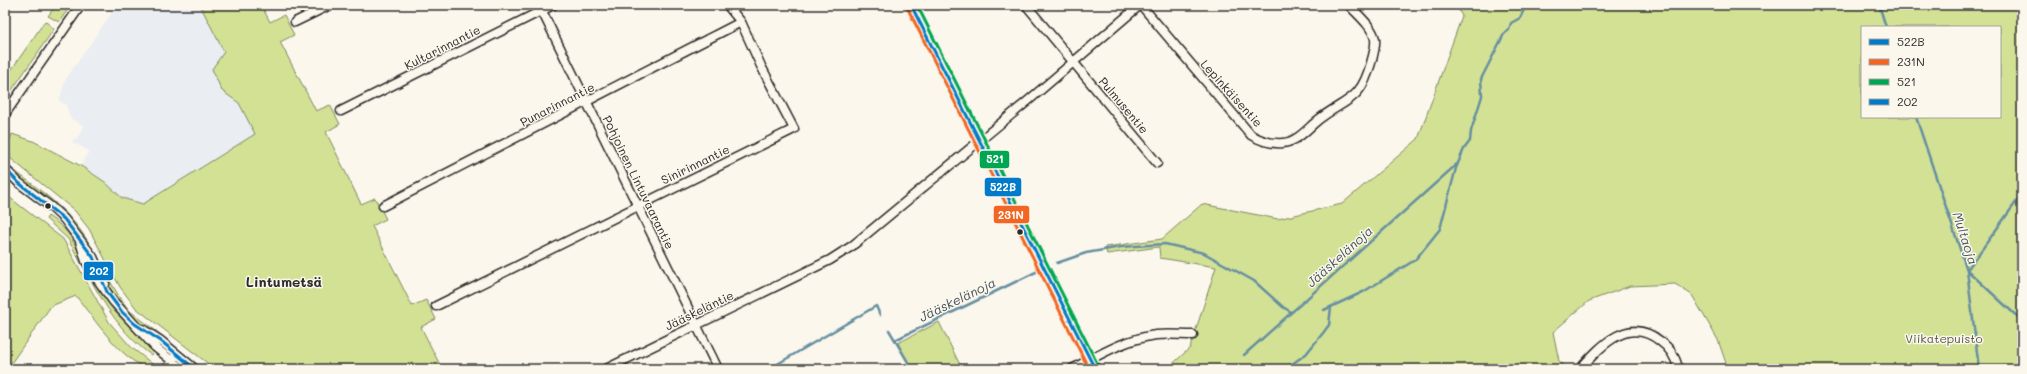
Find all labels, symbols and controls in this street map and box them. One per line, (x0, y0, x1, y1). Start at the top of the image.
street label: Kultarinnantie (401, 21, 483, 73)
legend (1861, 26, 2001, 118)
text: 522B (1897, 33, 1925, 49)
text: 231N (1897, 53, 1925, 69)
street label: Lepinkäisentie (1198, 56, 1266, 130)
street label: Pulmusentie (1096, 73, 1152, 137)
text: 521 (1897, 73, 1916, 89)
street label: Punarinnantie (517, 78, 597, 130)
text: 202 (1897, 93, 1918, 109)
street label: Pohjoinen Lintuvaarantie (600, 112, 678, 252)
street label: Sinirinnantie (658, 141, 732, 187)
line badge: 521 (979, 150, 1010, 169)
text: 521 (986, 151, 1004, 166)
line badge: 522B (984, 177, 1022, 197)
text: 522B (990, 179, 1016, 194)
unlabelled marker (43, 201, 53, 211)
line badge: 231N (993, 205, 1030, 224)
text: 231N (998, 207, 1024, 222)
water label: Multaoja (1949, 209, 1983, 267)
water label: Jääskelänoja (1302, 222, 1376, 290)
unlabelled marker (1015, 227, 1025, 237)
line badge: 202 (83, 261, 114, 281)
text: 202 (89, 263, 109, 278)
district label: Lintumetsä (246, 272, 323, 291)
water label: Jääskelänoja (916, 273, 998, 325)
street label: Jääskeläntie (662, 286, 736, 334)
park label: Viikatepuisto (1905, 330, 1983, 346)

